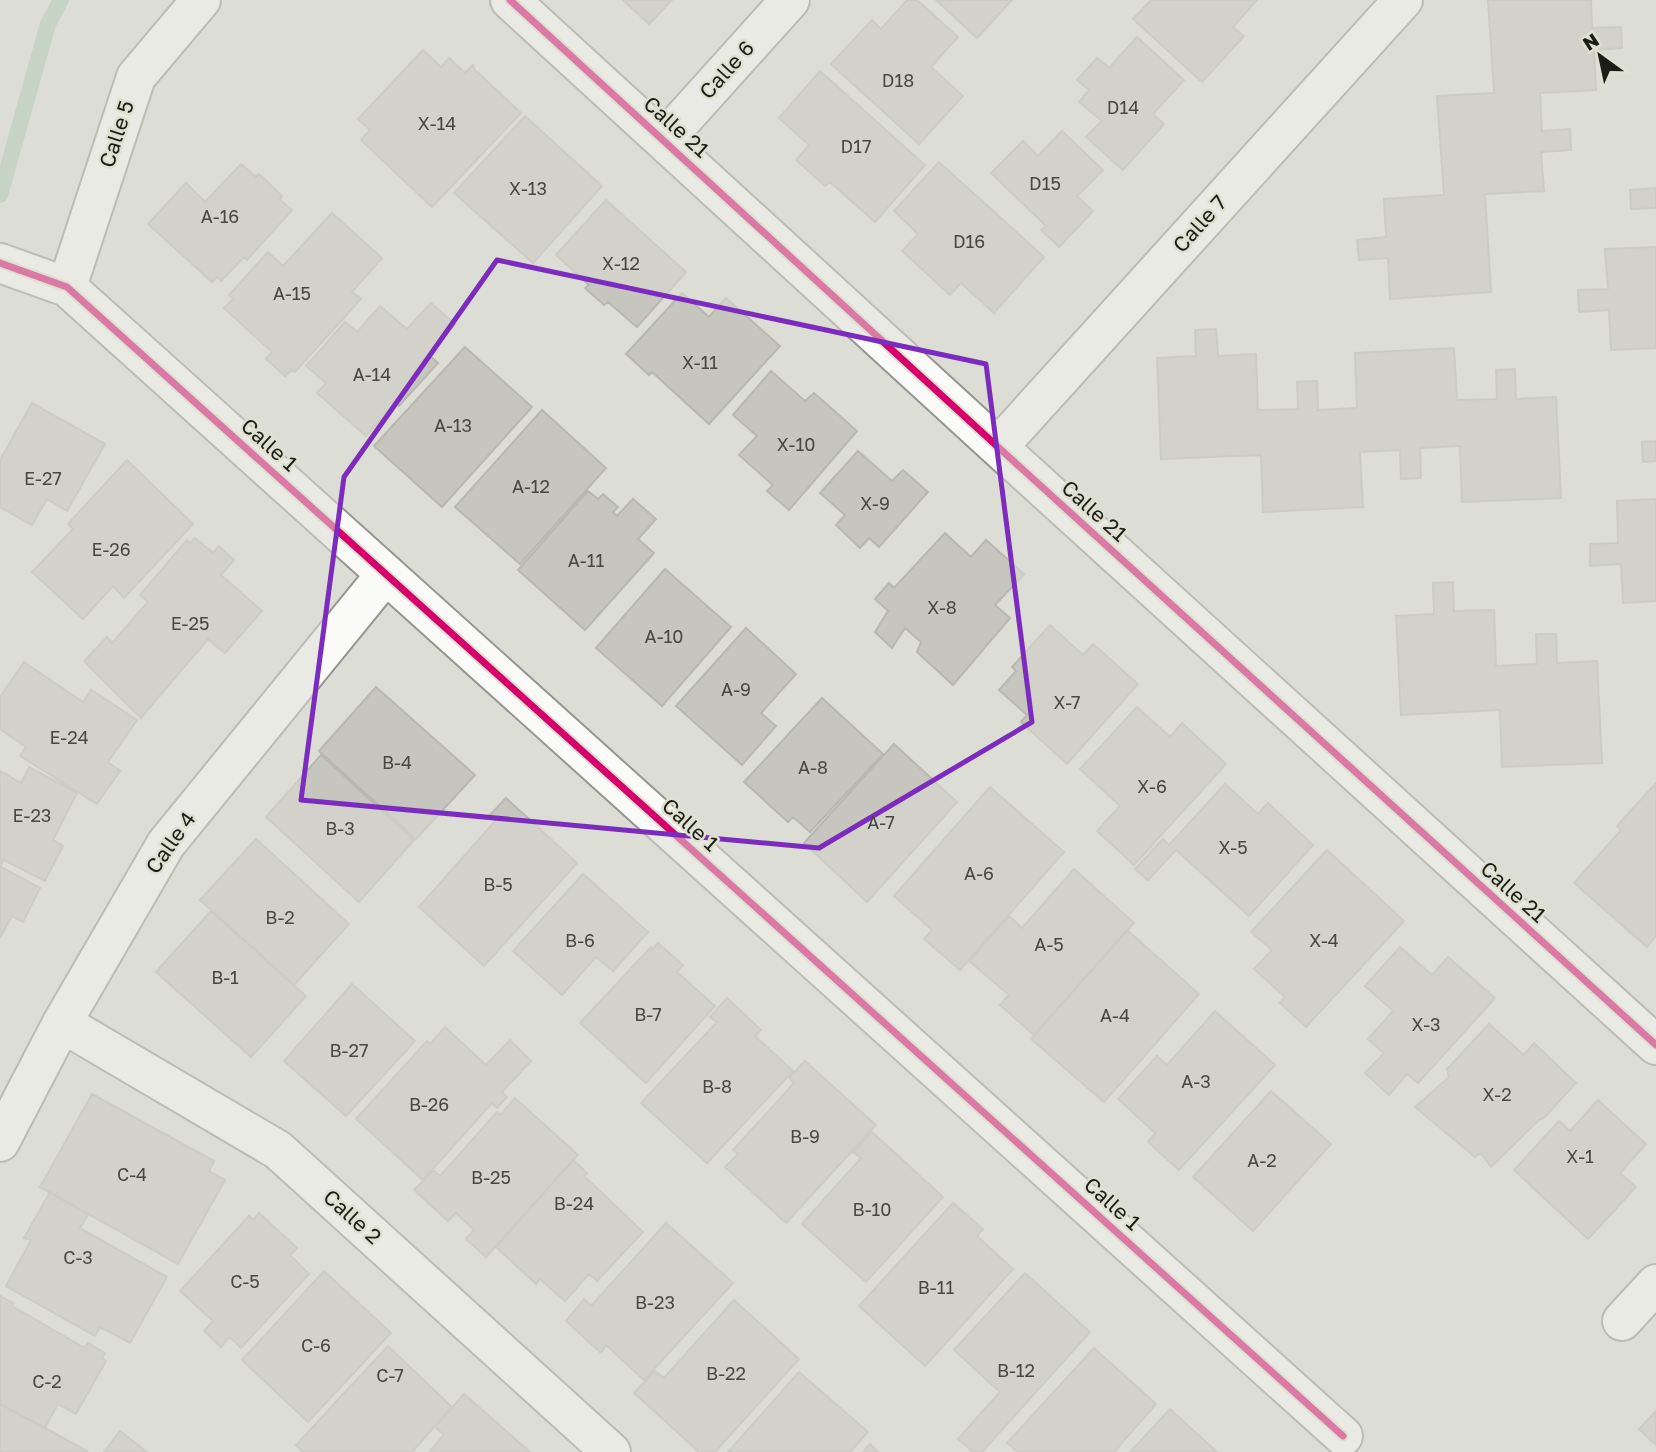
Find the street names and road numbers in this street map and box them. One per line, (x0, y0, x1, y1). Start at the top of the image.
street label: Calle 6 (693, 35, 759, 104)
street label: Calle 21 (639, 90, 715, 162)
street label: Calle 5 (93, 97, 139, 171)
street label: Calle 7 (1167, 189, 1232, 257)
street label: Calle 1 (236, 412, 303, 476)
street label: Calle 21 (1057, 474, 1133, 546)
street label: Calle 1 (657, 792, 724, 856)
street label: Calle 4 (140, 806, 201, 878)
street label: Calle 21 (1476, 855, 1552, 927)
street label: Calle 1 (1079, 1171, 1146, 1235)
street label: Calle 2 (318, 1184, 387, 1249)

